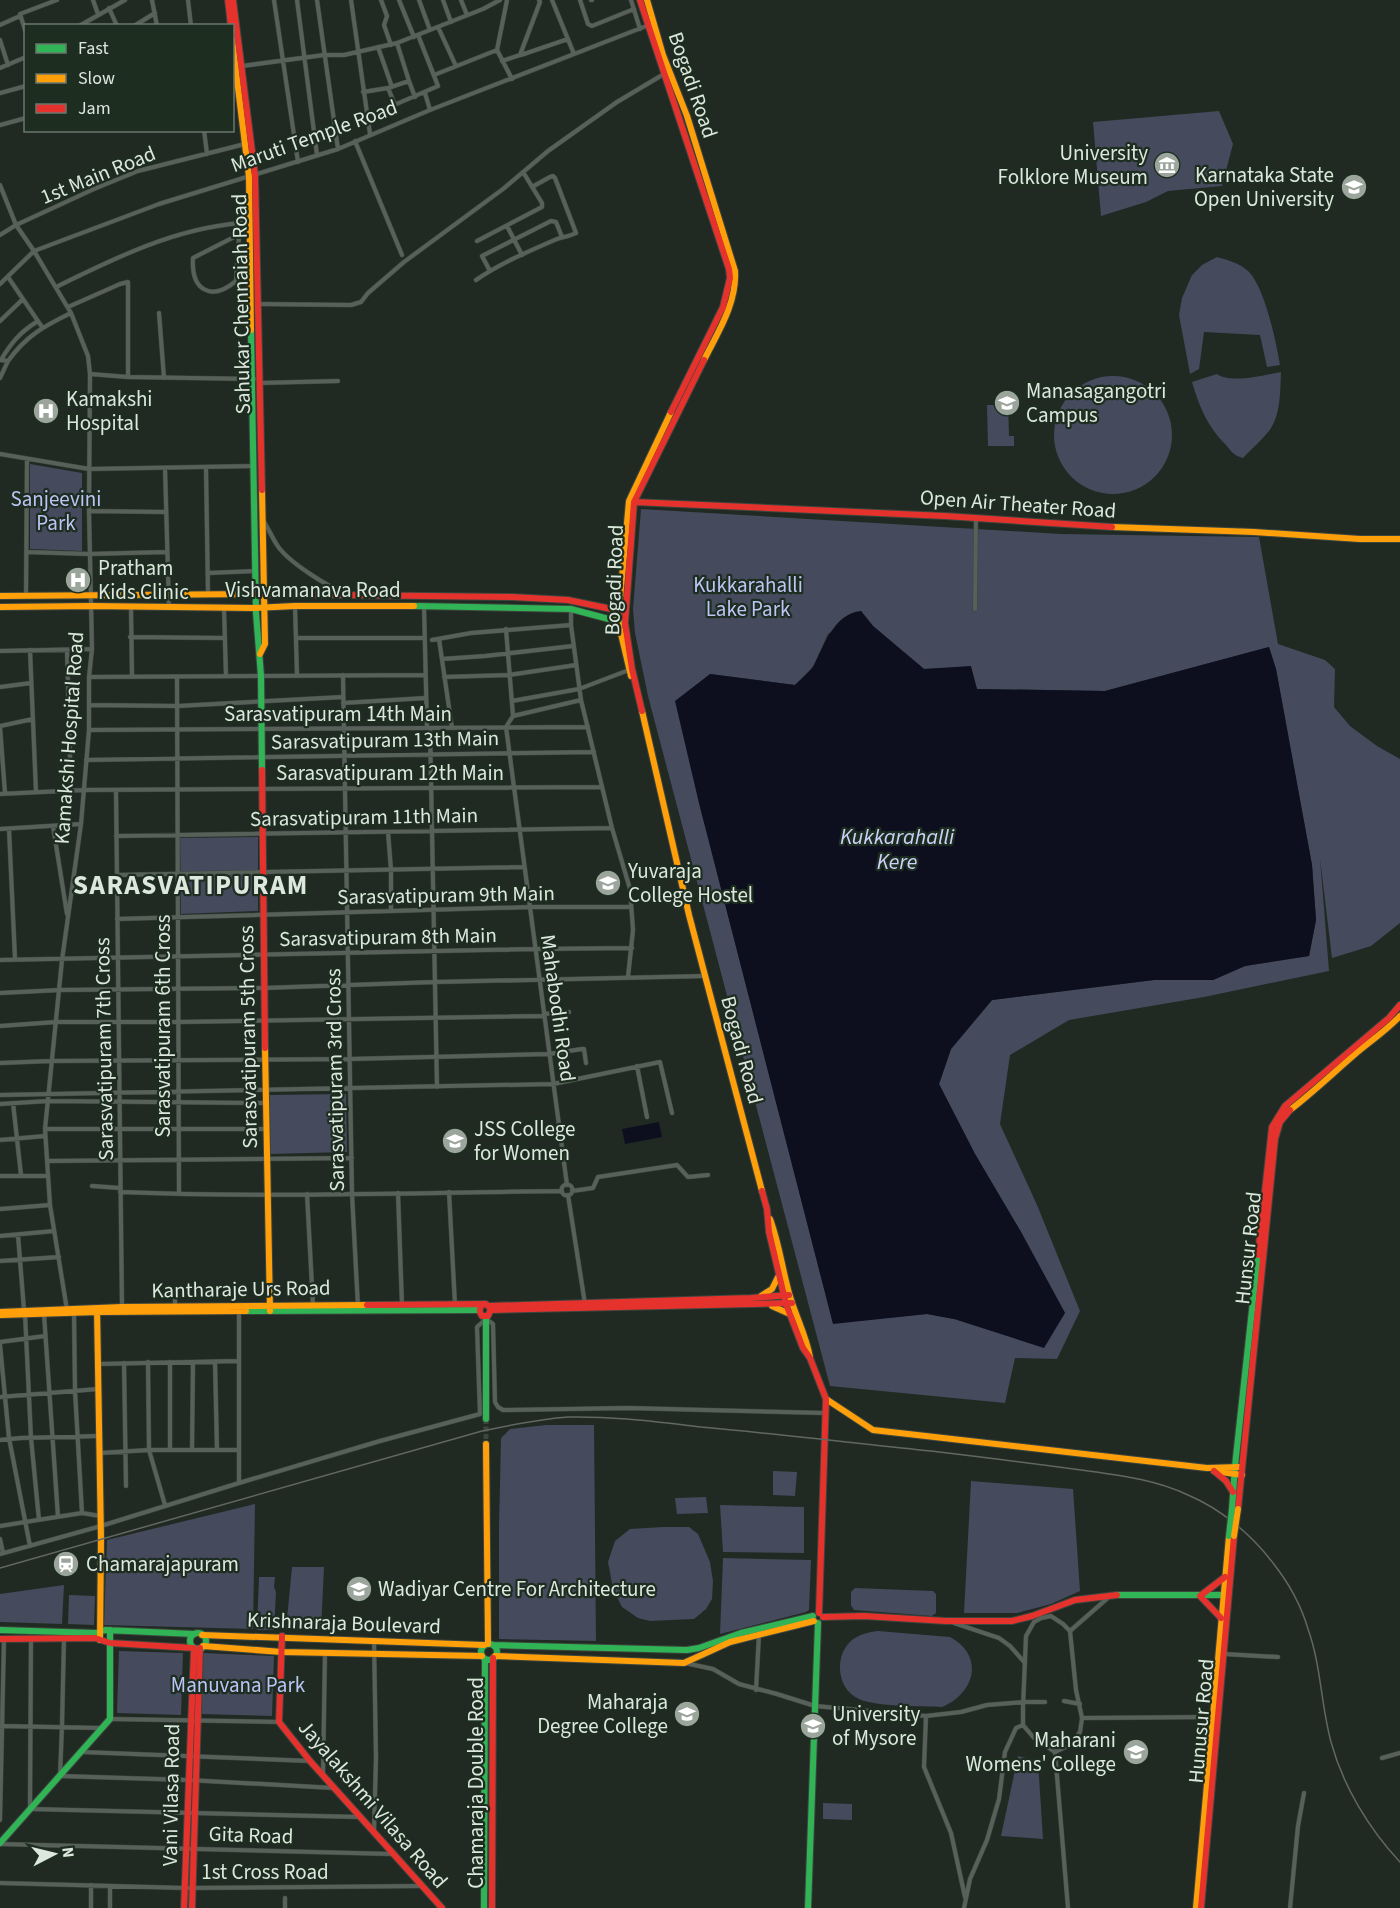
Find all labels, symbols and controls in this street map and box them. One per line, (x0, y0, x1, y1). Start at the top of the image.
legend (24, 24, 234, 132)
street label: Bogadi Road (661, 28, 725, 142)
text: Fast (78, 36, 109, 61)
text: Slow (78, 66, 115, 91)
street label: Maruti Temple Road (226, 92, 402, 180)
text: Jam (78, 96, 111, 121)
street label: 1st Main Road (36, 138, 160, 212)
place label: University Folklore Museum (998, 138, 1148, 192)
museum icon: University Folklore Museum (1152, 150, 1182, 180)
place label: Karnataka State Open University (1194, 160, 1334, 214)
school or university icon: Karnataka State Open University (1339, 172, 1369, 202)
street label: Sahukar Chennaiah Road (224, 193, 258, 415)
place label: Manasagangotri Campus (1026, 376, 1166, 430)
place label: Kamakshi Hospital (66, 384, 153, 438)
school or university icon: Manasagangotri Campus (992, 388, 1022, 418)
hospital icon: Kamakshi Hospital (31, 396, 61, 426)
street label: Open Air Theater Road (919, 482, 1117, 526)
park label: Sanjeevini Park (10, 484, 102, 538)
street label: Bogadi Road (597, 524, 631, 636)
place label: Pratham Kids Clinic (98, 553, 189, 607)
hospital icon: Pratham Kids Clinic (63, 565, 93, 595)
park label: Kukkarahalli Lake Park (693, 570, 803, 624)
street label: Vishvamanava Road (225, 575, 401, 605)
street label: Kamakshi Hospital Road (47, 631, 91, 845)
street label: Sarasvatipuram 14th Main (224, 699, 452, 729)
street label: Sarasvatipuram 13th Main (271, 723, 499, 757)
street label: Sarasvatipuram 12th Main (276, 758, 504, 788)
street label: Sarasvatipuram 11th Main (250, 800, 478, 834)
water label: Kukkarahalli Kere (840, 821, 955, 878)
place label: Yuvaraja College Hostel (627, 856, 753, 910)
district label: SARASVATIPURAM (73, 866, 309, 905)
school or university icon: Yuvaraja College Hostel (593, 868, 623, 898)
street label: Sarasvatipuram 9th Main (337, 878, 555, 912)
street label: Sarasvatipuram 6th Cross (148, 914, 178, 1138)
street label: Sarasvatipuram 8th Main (279, 920, 497, 954)
street label: Sarasvatipuram 5th Cross (231, 925, 265, 1149)
street label: Mahabodhi Road (533, 932, 583, 1084)
street label: Sarasvatipuram 7th Cross (87, 937, 121, 1161)
street label: Sarasvatipuram 3rd Cross (318, 968, 352, 1192)
street label: Bogadi Road (713, 993, 771, 1107)
place label: JSS College for Women (474, 1114, 575, 1168)
school or university icon: JSS College for Women (440, 1126, 470, 1156)
street label: Hunsur Road (1227, 1190, 1269, 1306)
street label: Kantharaje Urs Road (151, 1272, 331, 1306)
station icon: Chamarajapuram (51, 1549, 81, 1579)
place label: Chamarajapuram (86, 1549, 239, 1579)
school or university icon: Wadiyar Centre For Architecture (344, 1574, 374, 1604)
place label: Wadiyar Centre For Architecture (378, 1574, 656, 1604)
street label: Krishnaraja Boulevard (247, 1605, 441, 1641)
street label: Hunusur Road (1181, 1658, 1221, 1784)
park label: Manuvana Park (171, 1670, 306, 1700)
street label: Chamaraja Double Road (461, 1677, 491, 1889)
place label: Maharaja Degree College (537, 1687, 668, 1741)
school or university icon: Maharaja Degree College (672, 1699, 702, 1729)
place label: University of Mysore (832, 1699, 921, 1753)
school or university icon: University of Mysore (798, 1711, 828, 1741)
street label: Jayalakshmi Vilasa Road (291, 1713, 455, 1895)
street label: Vani Vilasa Road (155, 1724, 187, 1866)
place label: Maharani Womens' College (966, 1725, 1116, 1779)
school or university icon: Maharani Womens' College (1121, 1737, 1151, 1767)
street label: Gita Road (208, 1819, 294, 1851)
north arrow (24, 1824, 84, 1884)
text: N (56, 1846, 79, 1859)
street label: 1st Cross Road (201, 1857, 329, 1887)

